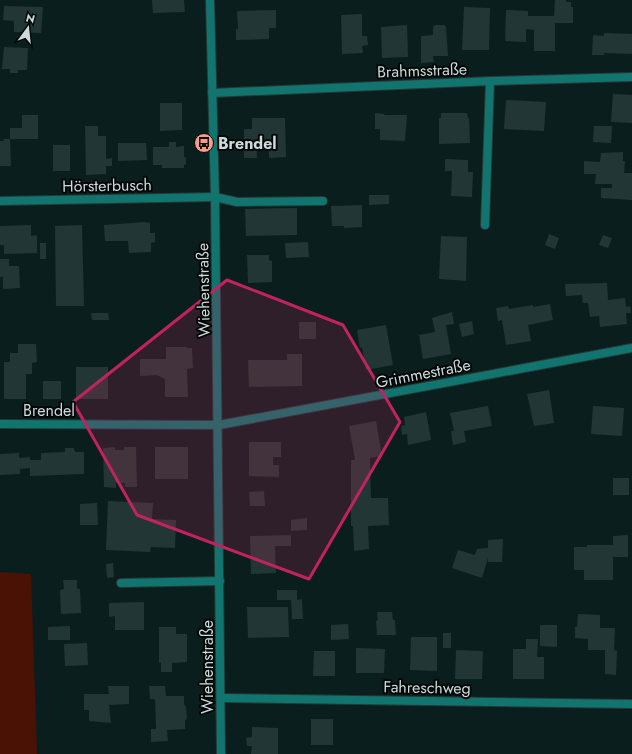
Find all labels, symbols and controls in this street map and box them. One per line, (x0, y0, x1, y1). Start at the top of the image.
north arrow (8, 8, 48, 48)
text: N (24, 9, 37, 27)
street label: Brahmsstraße (377, 57, 467, 84)
bus stop icon: Brendel (193, 132, 215, 154)
place label: Brendel (218, 132, 277, 155)
street label: Hörsterbusch (62, 173, 152, 198)
street label: Wiehenstraße (191, 243, 216, 337)
street label: Grimmestraße (374, 353, 472, 394)
street label: Brendel (23, 399, 75, 422)
street label: Wiehenstraße (196, 620, 219, 714)
street label: Fahreschweg (383, 675, 471, 700)

